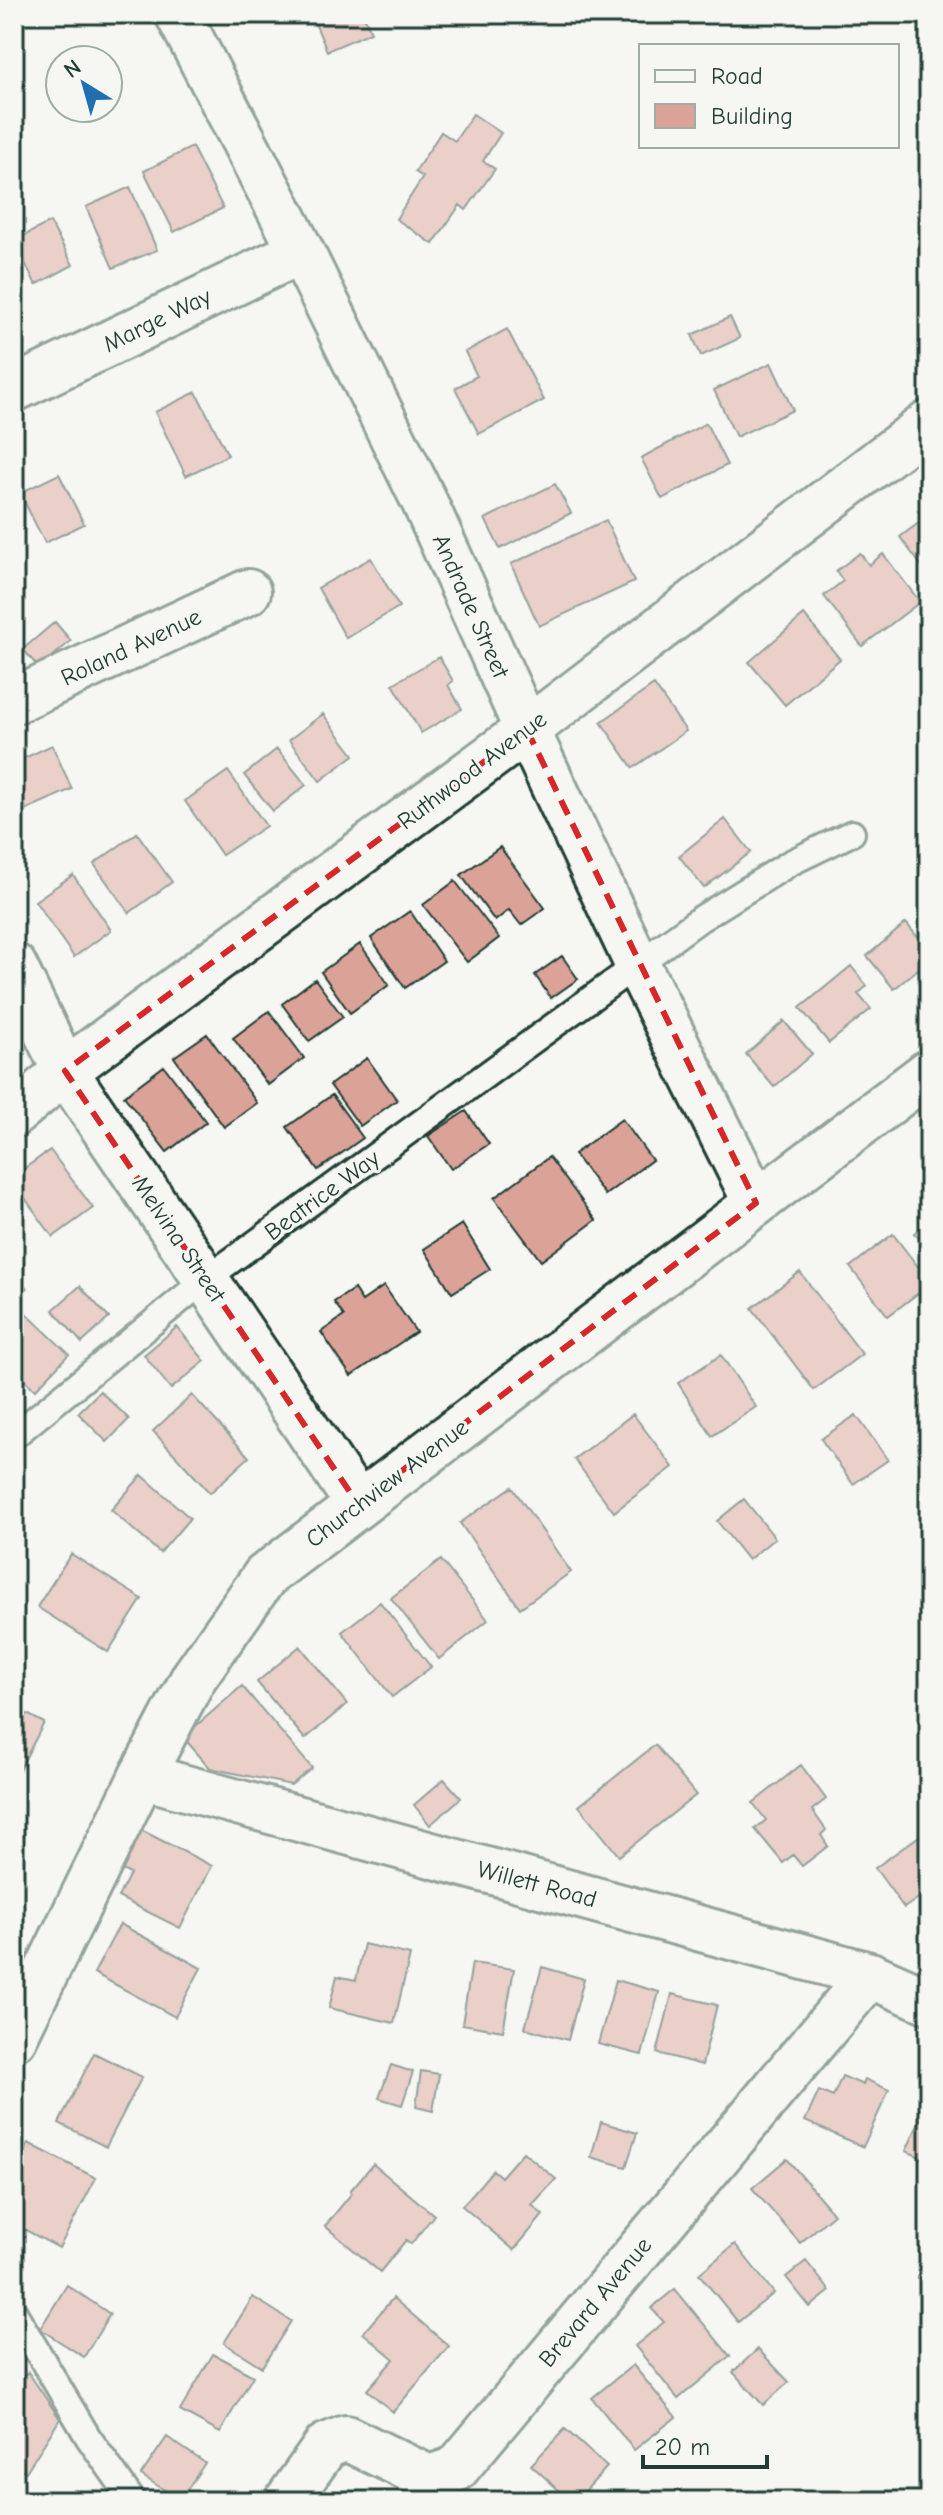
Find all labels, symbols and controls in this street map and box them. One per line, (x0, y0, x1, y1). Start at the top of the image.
north arrow (44, 44, 124, 124)
legend (639, 44, 899, 148)
text: N (59, 54, 86, 84)
text: Road (711, 62, 763, 90)
text: Building (711, 102, 793, 130)
street label: Marge Way (99, 282, 216, 358)
street label: Andrade Street (427, 530, 516, 683)
street label: Roland Avenue (56, 602, 206, 692)
street label: Ruthwood Avenue (392, 705, 552, 835)
street label: Beatrice Way (259, 1144, 385, 1246)
street label: Melvina Street (126, 1170, 232, 1309)
street label: Churchview Avenue (300, 1413, 474, 1553)
street label: Willett Road (474, 1855, 600, 1913)
street label: Brevard Avenue (533, 2232, 657, 2372)
scale bar (643, 2419, 767, 2469)
text: 20 m (655, 2433, 710, 2461)

